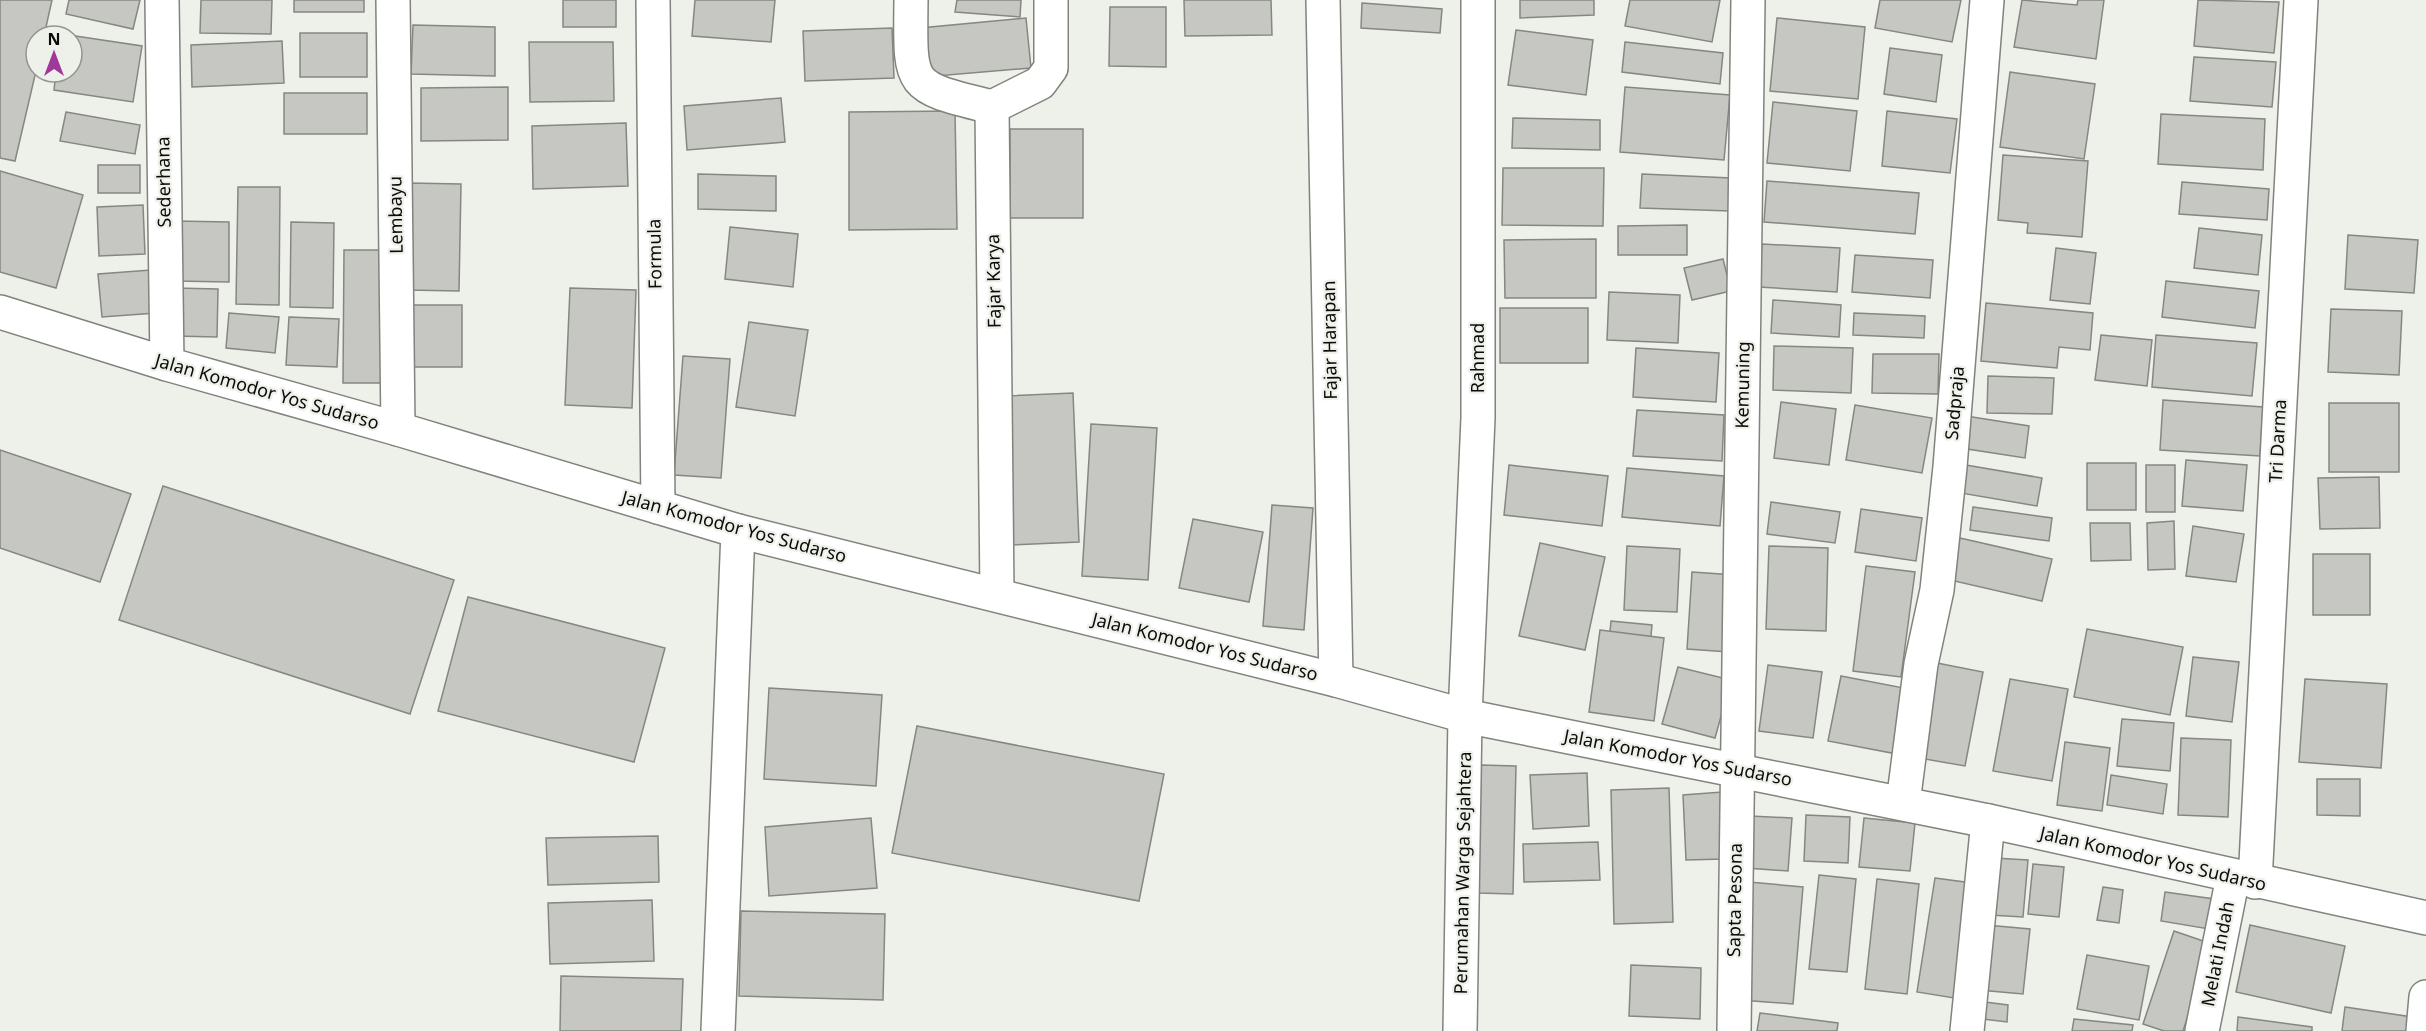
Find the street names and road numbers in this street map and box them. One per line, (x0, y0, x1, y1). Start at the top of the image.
street label: Sederhana (150, 136, 176, 228)
street label: Lembayu (382, 176, 408, 254)
street label: Formula (641, 219, 667, 289)
street label: Fajar Karya (980, 234, 1006, 328)
street label: Fajar Harapan (1316, 280, 1342, 400)
street label: Rahmad (1465, 323, 1489, 393)
street label: Kemuning (1729, 341, 1755, 429)
street label: Jalan Komodor Yos Sudarso (151, 347, 382, 435)
street label: Sadpraja (1939, 365, 1969, 441)
street label: Tri Darma (2263, 399, 2291, 483)
street label: Jalan Komodor Yos Sudarso (617, 484, 849, 568)
street label: Jalan Komodor Yos Sudarso (1088, 606, 1321, 686)
street label: Jalan Komodor Yos Sudarso (1560, 723, 1794, 791)
street label: Perumahan Warga Sejahtera (1448, 751, 1476, 995)
street label: Jalan Komodor Yos Sudarso (2036, 820, 2269, 896)
street label: Sapta Pesona (1721, 843, 1747, 957)
street label: Melati Indah (2195, 899, 2239, 1008)

